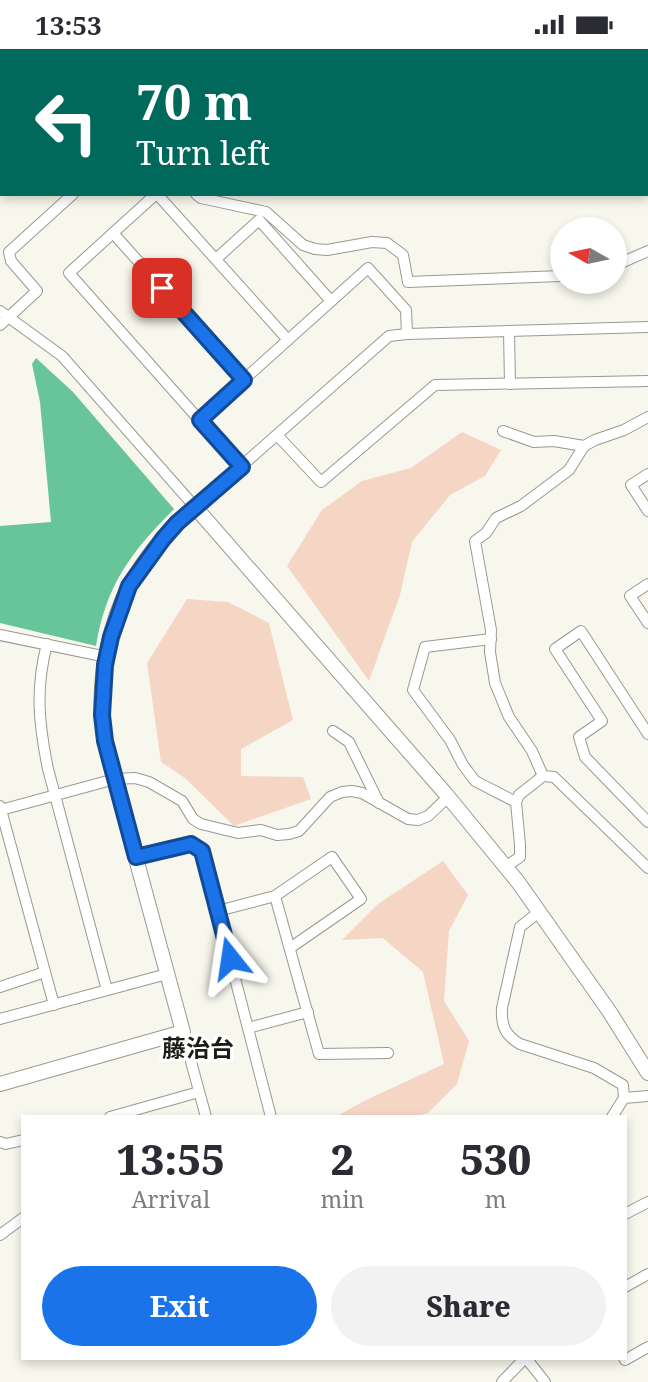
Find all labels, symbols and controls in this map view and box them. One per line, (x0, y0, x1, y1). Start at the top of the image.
text: 13:53 (35, 7, 102, 43)
text: 70 m (136, 68, 252, 134)
icon: left (21, 77, 112, 168)
text: Turn left (136, 131, 270, 174)
north arrow (550, 217, 626, 294)
map controls (550, 217, 627, 294)
pin (132, 258, 192, 318)
icon: arrive (143, 269, 181, 307)
position arrow (193, 921, 267, 995)
district label: 藤治台 (162, 1031, 234, 1064)
text: 13:55 (117, 1130, 225, 1187)
text: 2 (331, 1130, 354, 1187)
text: 530 (460, 1130, 531, 1187)
text: Arrival (131, 1183, 210, 1215)
text: min (320, 1183, 364, 1215)
text: m (485, 1183, 507, 1215)
button: Exit (42, 1266, 317, 1346)
button: Share (331, 1266, 606, 1346)

